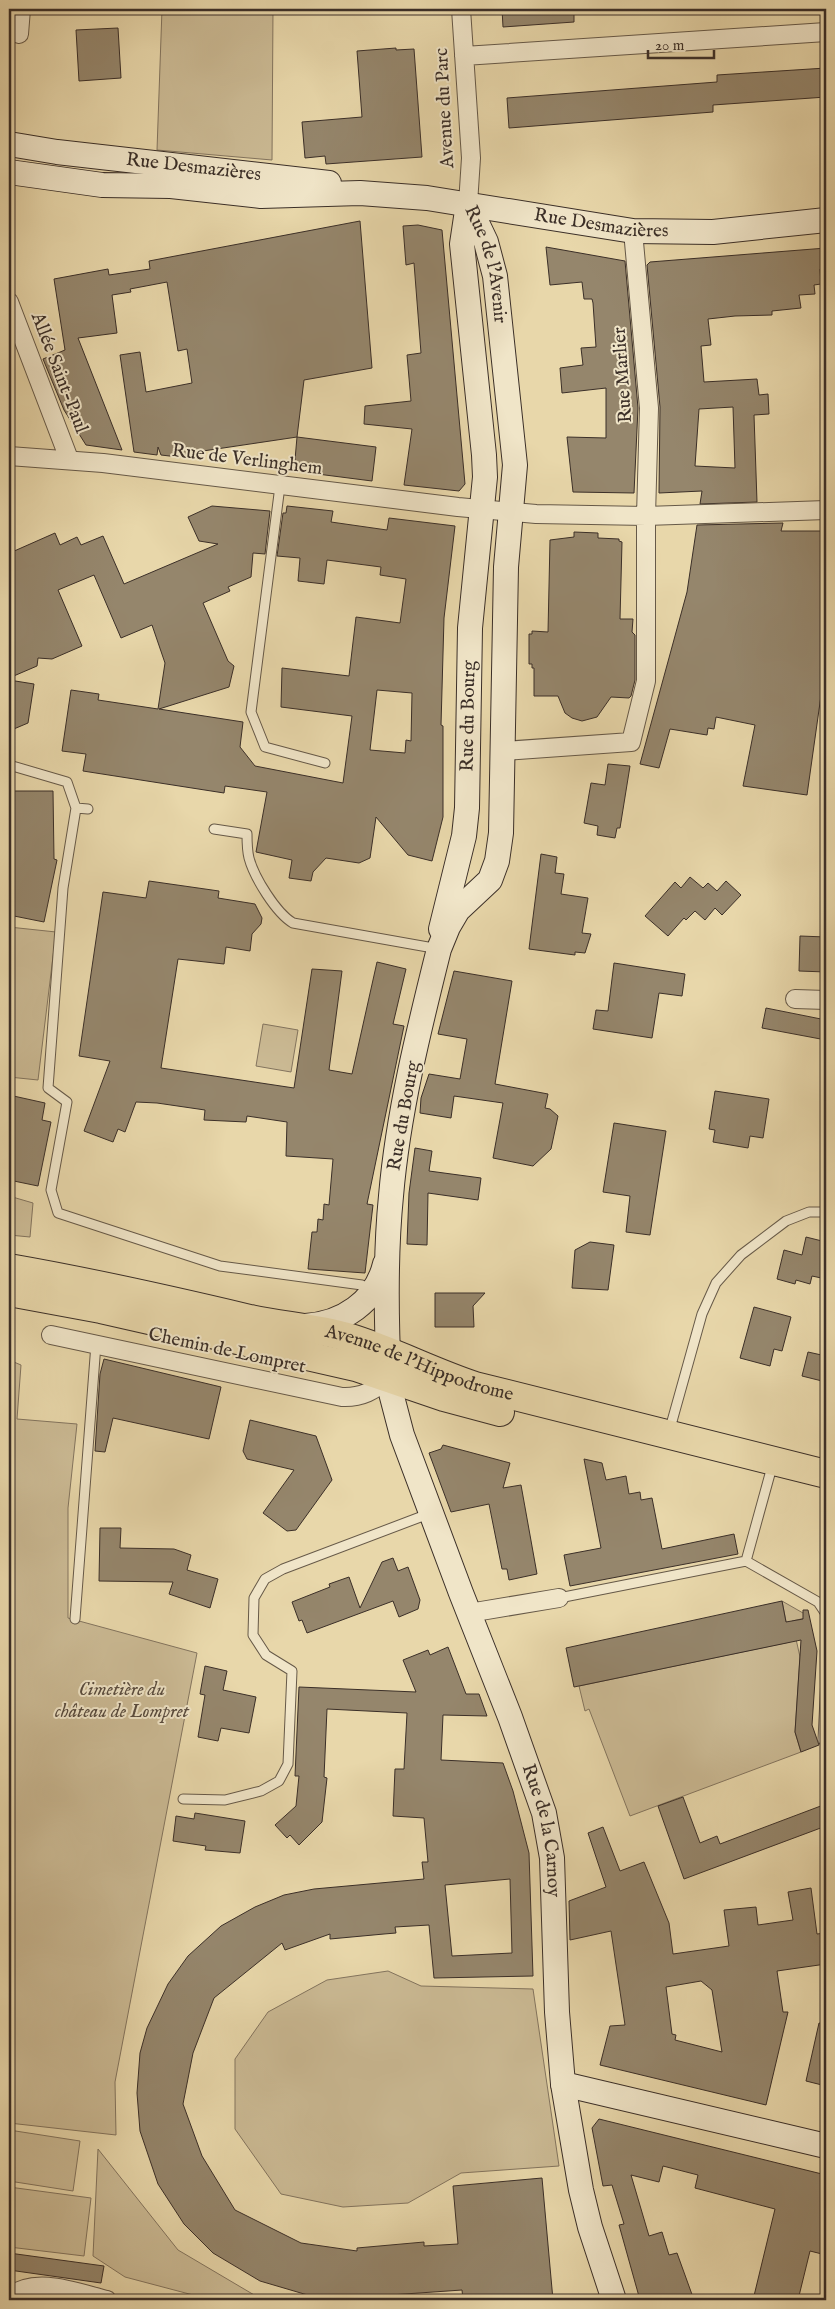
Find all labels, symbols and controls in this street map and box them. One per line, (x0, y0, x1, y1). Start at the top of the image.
scale bar (648, 28, 714, 60)
text: 20 m (655, 36, 685, 55)
street label: Avenue du Parc (430, 47, 460, 170)
street label: Rue Desmazières (125, 148, 262, 187)
street label: Rue de l'Avenir (459, 202, 512, 325)
street label: Rue Desmazières (532, 203, 669, 243)
street label: Allée Saint-Paul (25, 308, 93, 437)
street label: Rue Marlier (608, 326, 638, 424)
street label: Rue de Verlinghem (170, 439, 324, 481)
street label: Rue du Bourg (456, 659, 481, 772)
street label: Rue du Bourg (383, 1059, 426, 1173)
street label: Avenue de l'Hippodrome (322, 1320, 516, 1407)
street label: Chemin de Lompret (146, 1323, 308, 1380)
park label: Cimetière du château de Lompret (55, 1678, 190, 1724)
street label: Rue de la Carnoy (516, 1761, 565, 1898)

